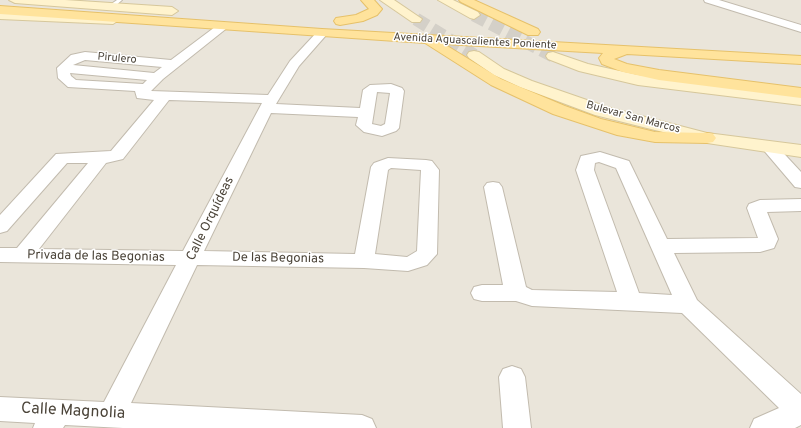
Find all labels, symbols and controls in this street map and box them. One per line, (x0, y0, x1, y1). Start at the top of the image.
street label: Avenida Aguascalientes Poniente (393, 31, 557, 53)
street label: Pirulero (97, 51, 137, 67)
street label: Bulevar San Marcos (585, 99, 681, 137)
street label: Calle Orquídeas (184, 174, 238, 264)
street label: Privada de las Begonias (27, 248, 165, 266)
street label: De las Begonias (232, 250, 324, 268)
street label: Calle Magnolia (20, 400, 126, 424)

